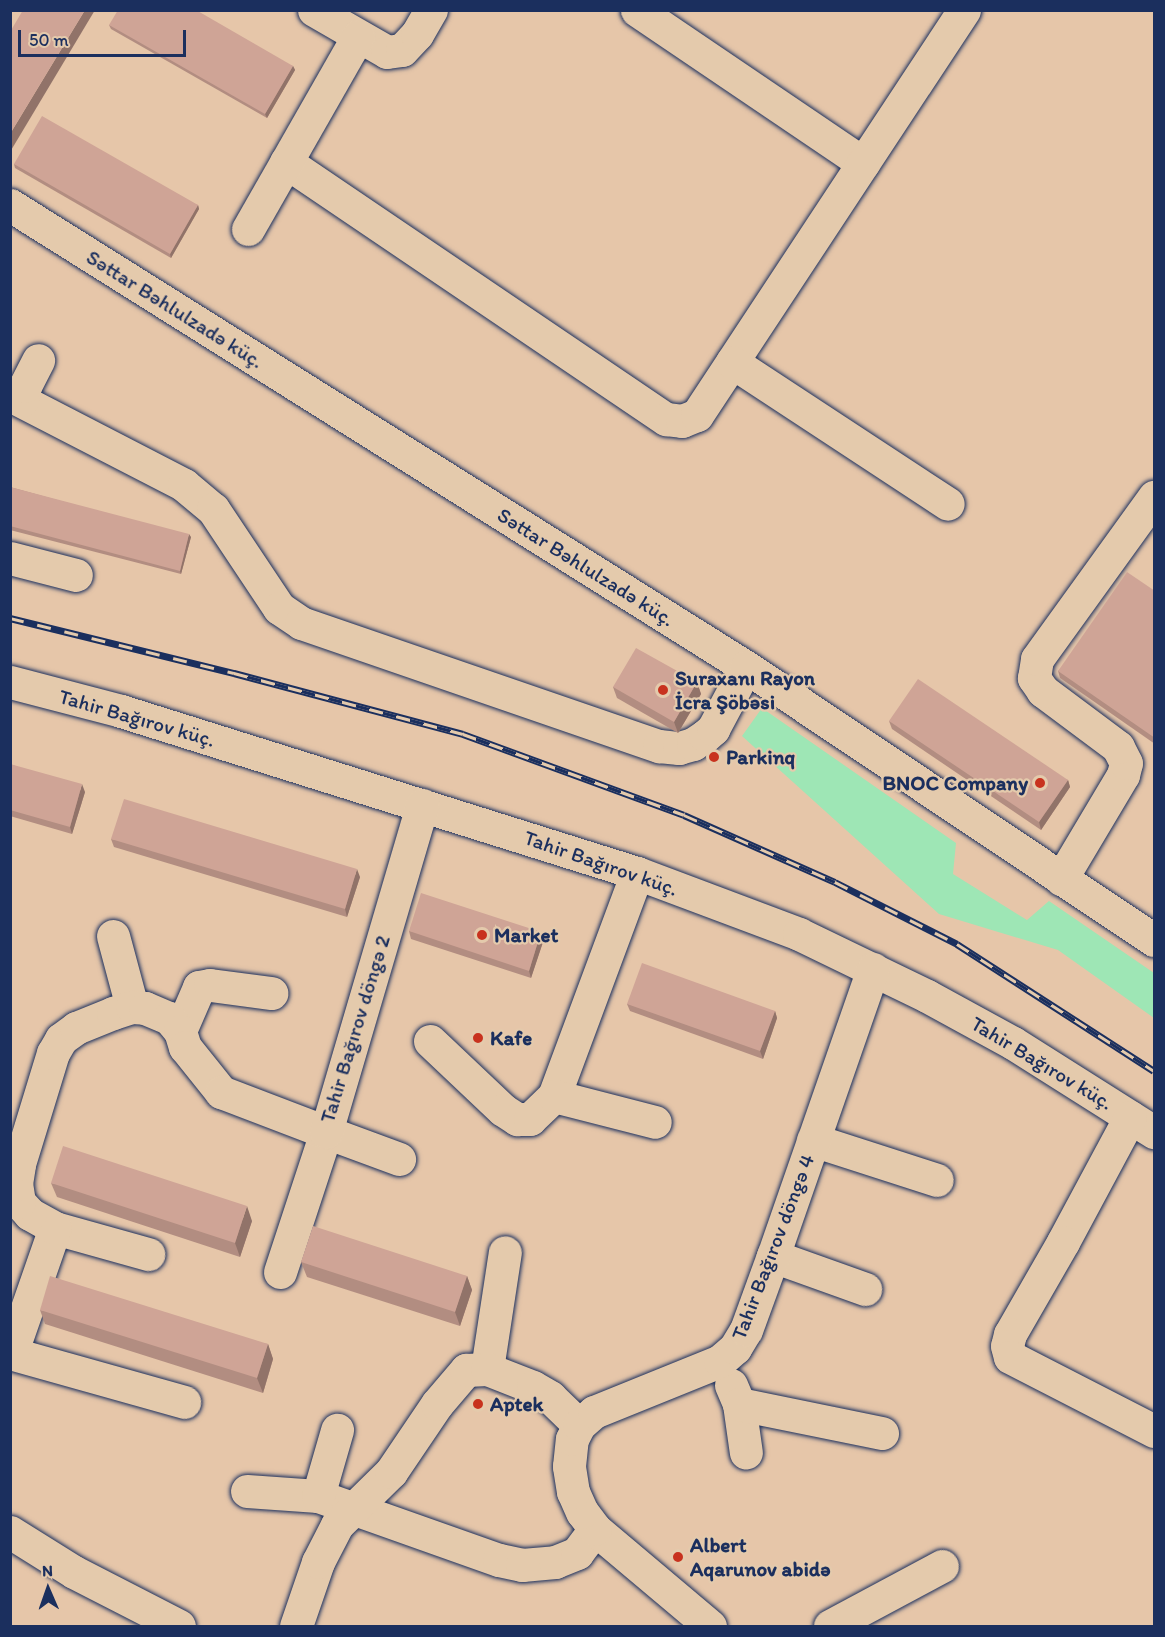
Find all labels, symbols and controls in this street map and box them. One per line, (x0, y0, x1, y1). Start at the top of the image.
scale bar (21, 18, 189, 56)
text: 50 m (29, 29, 69, 51)
street label: Səttar Bəhlulzadə küç. (82, 244, 268, 374)
street label: Səttar Bəhlulzadə küç. (493, 502, 679, 632)
place label: Suraxanı Rayon İcra Şöbəsi (675, 665, 815, 715)
marker: Suraxanı Rayon İcra Şöbəsi (656, 683, 670, 697)
street label: Tahir Bağırov küç. (56, 684, 218, 752)
place label: Parkinq (726, 744, 795, 770)
marker: Parkinq (707, 750, 721, 764)
place label: BNOC Company (882, 770, 1028, 796)
marker: BNOC Company (1033, 776, 1047, 790)
street label: Tahir Bağırov küç. (520, 825, 682, 901)
place label: Market (494, 922, 558, 948)
marker: Market (475, 928, 489, 942)
street label: Tahir Bağırov döngə 2 (314, 932, 396, 1126)
street label: Tahir Bağırov küç. (966, 1011, 1118, 1115)
place label: Kafe (490, 1025, 532, 1051)
marker: Kafe (471, 1031, 485, 1045)
street label: Tahir Bağırov döngə 4 (726, 1151, 820, 1343)
place label: Aptek (490, 1391, 543, 1417)
marker: Aptek (471, 1397, 485, 1411)
place label: Albert Aqarunov abidə (690, 1532, 830, 1582)
marker: Albert Aqarunov abidə (671, 1550, 685, 1564)
north arrow (18, 1559, 78, 1619)
text: N (42, 1561, 53, 1580)

